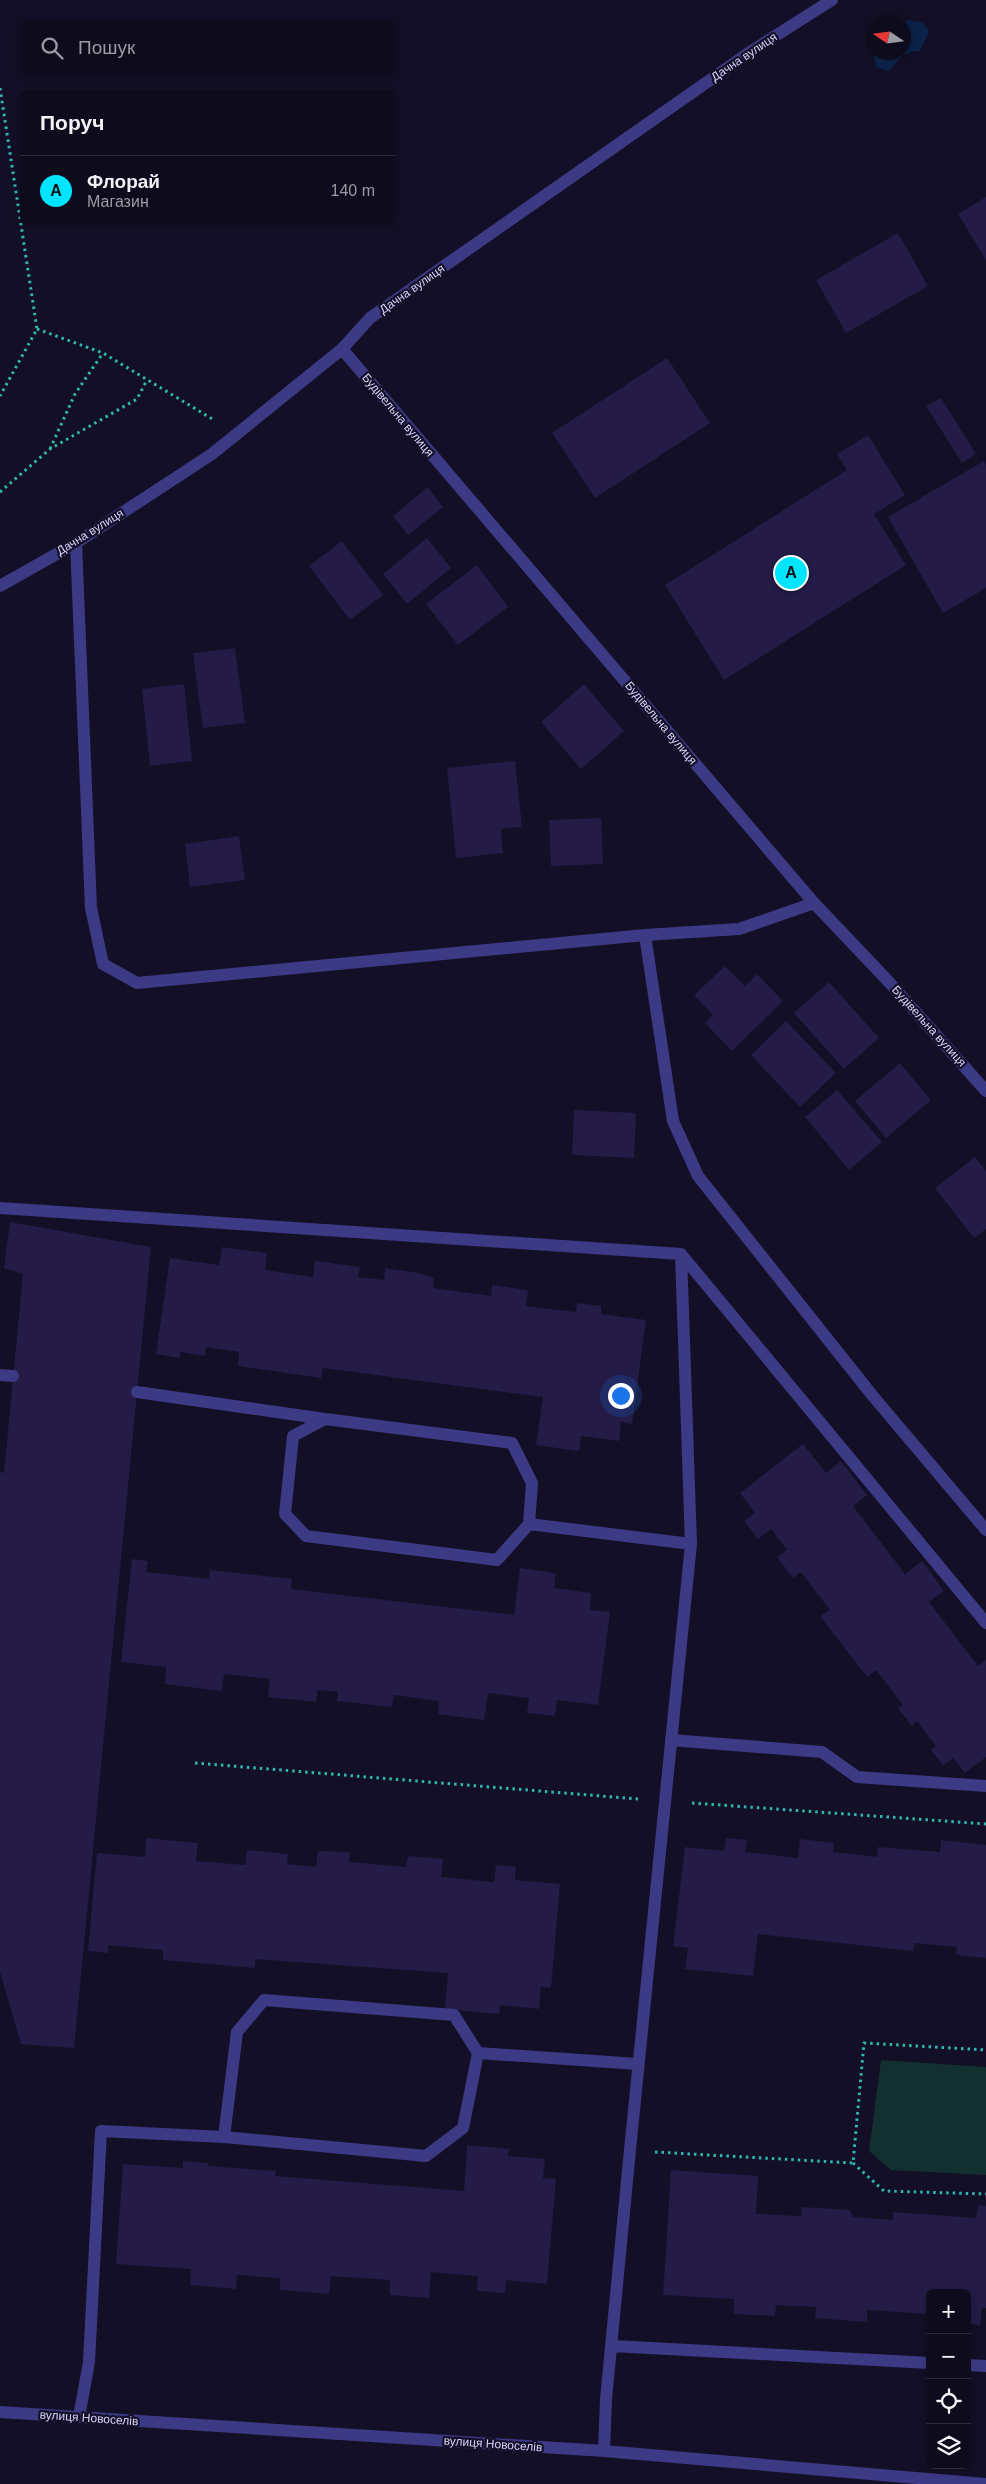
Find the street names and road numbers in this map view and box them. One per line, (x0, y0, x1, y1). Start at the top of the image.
street label: Дачна вулиця (708, 30, 780, 84)
street label: Дачна вулиця (377, 261, 447, 317)
street label: Будівельна вулиця (359, 371, 437, 459)
street label: Дачна вулиця (54, 506, 126, 558)
street label: Будівельна вулиця (622, 679, 700, 767)
street label: Будівельна вулиця (889, 983, 969, 1069)
street label: вулиця Новоселів (39, 2408, 139, 2428)
street label: вулиця Новоселів (443, 2434, 543, 2454)

